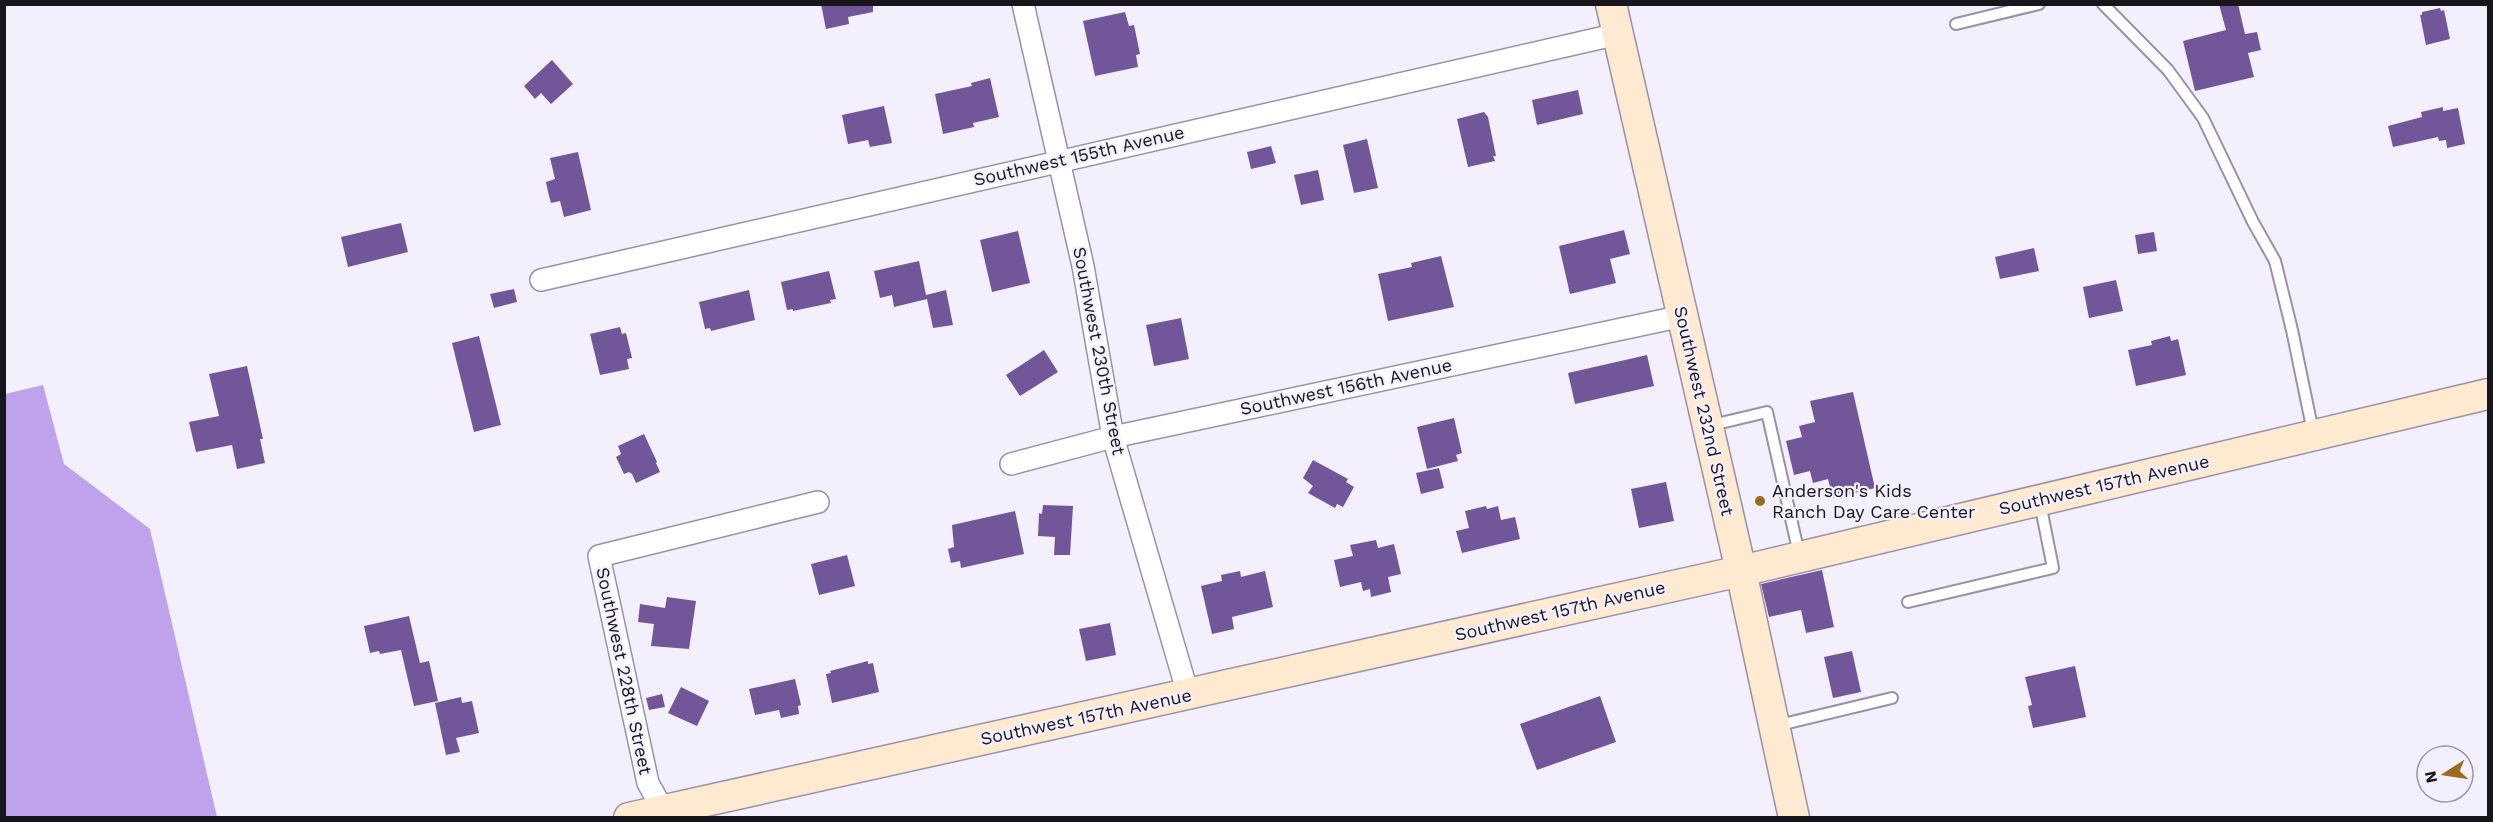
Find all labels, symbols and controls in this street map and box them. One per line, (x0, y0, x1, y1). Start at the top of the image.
street label: Southwest 155th Avenue (971, 121, 1186, 190)
street label: Southwest 230th Street (1069, 245, 1130, 457)
street label: Southwest 232nd Street (1670, 304, 1739, 518)
street label: Southwest 156th Avenue (1238, 354, 1454, 419)
street label: Southwest 157th Avenue (1997, 450, 2211, 519)
place label: Anderson's Kids Ranch Day Care Center (1772, 480, 1975, 522)
marker: Anderson's Kids Ranch Day Care Center (1753, 494, 1767, 508)
street label: Southwest 228th Street (592, 565, 657, 777)
street label: Southwest 157th Avenue (1453, 576, 1667, 645)
street label: Southwest 157th Avenue (978, 684, 1193, 749)
north arrow (2415, 744, 2475, 804)
text: N (2420, 769, 2441, 785)

